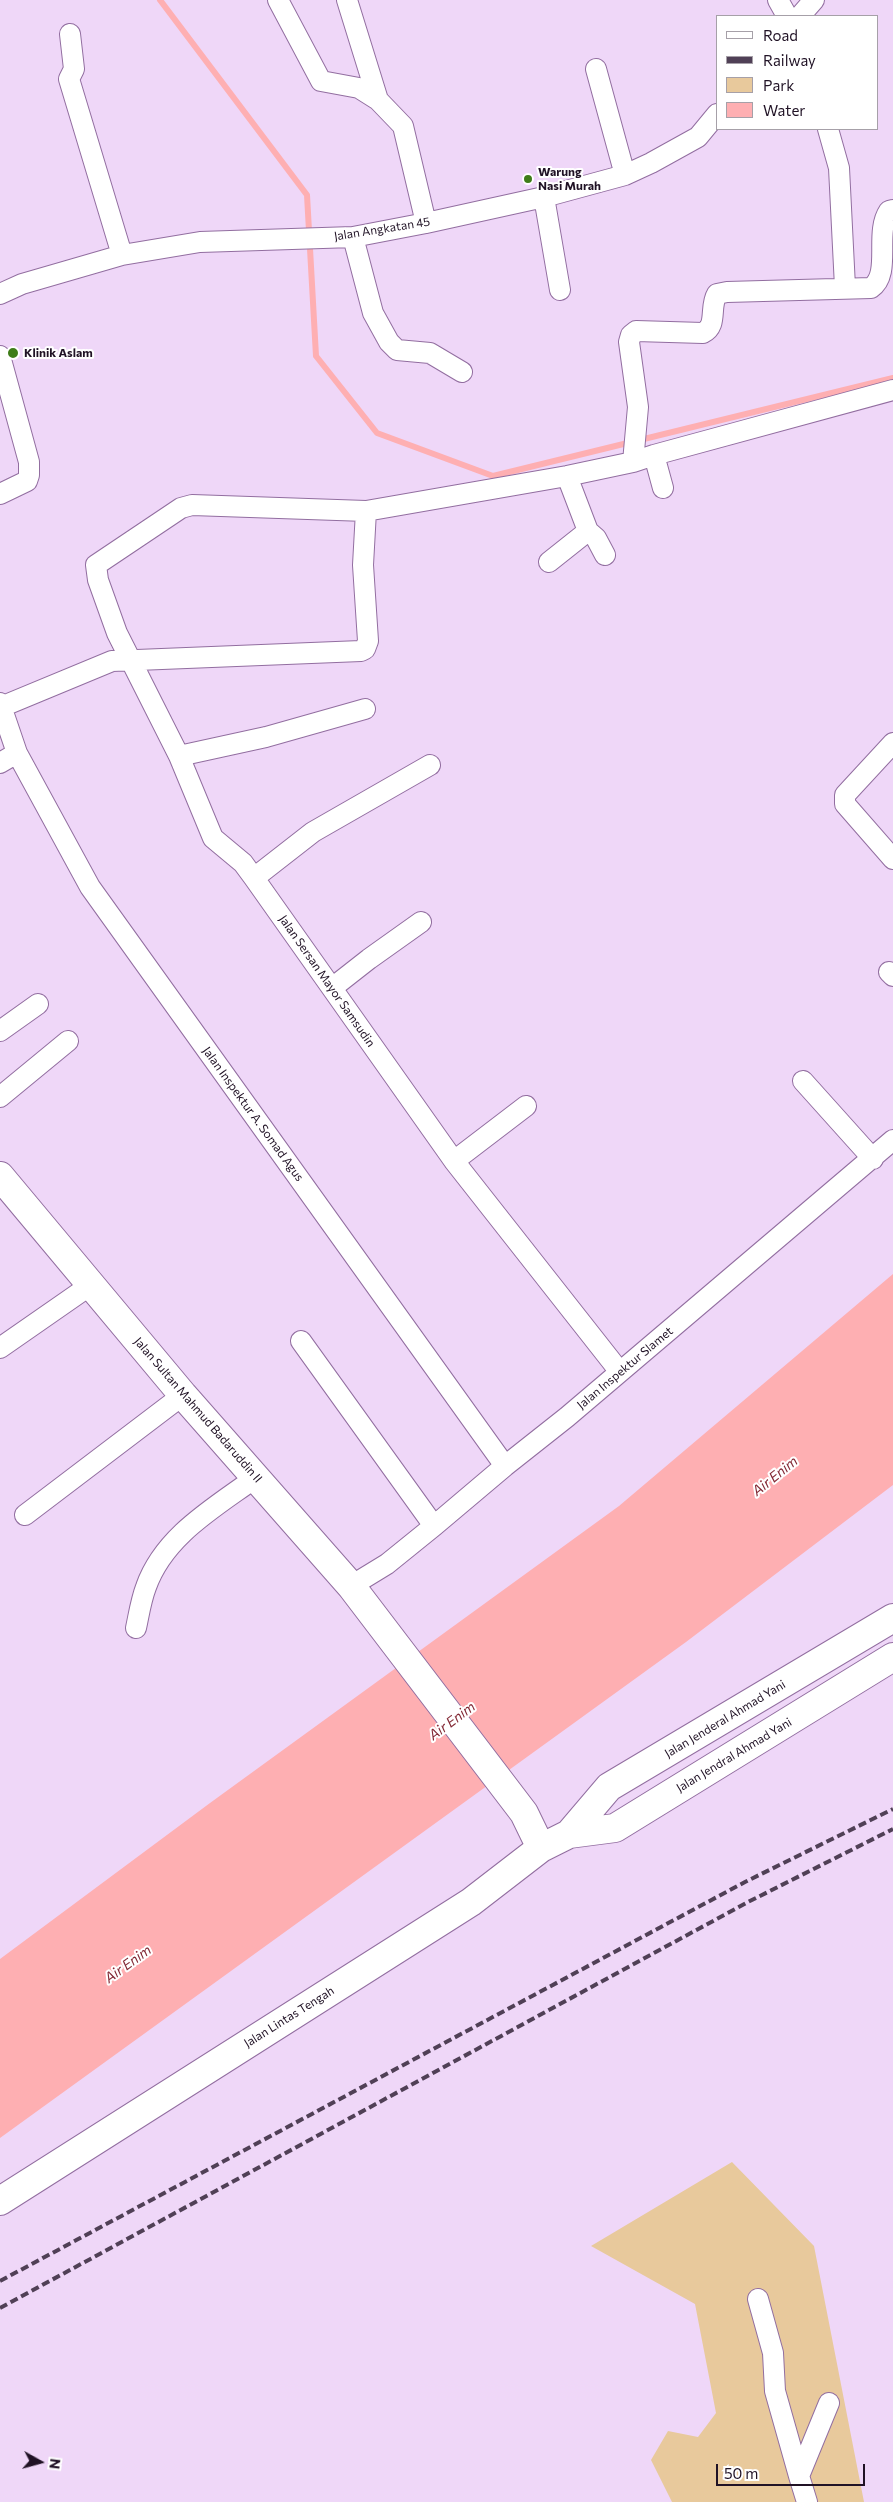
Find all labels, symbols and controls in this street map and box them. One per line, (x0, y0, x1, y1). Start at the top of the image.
legend (716, 15, 878, 130)
text: Road (763, 26, 798, 44)
text: Railway (763, 51, 816, 69)
text: Park (763, 76, 794, 94)
text: Water (763, 101, 805, 119)
place label: Warung Nasi Murah (538, 165, 601, 193)
marker: Warung Nasi Murah (522, 173, 534, 185)
street label: Jalan Angkatan 45 (333, 214, 431, 244)
marker: Klinik Aslam (6, 346, 20, 360)
place label: Klinik Aslam (24, 346, 93, 360)
street label: Jalan Sersan Mayor Samsudin (276, 912, 378, 1050)
street label: Jalan Inspektur A. Somad Agus (199, 1044, 307, 1184)
street label: Jalan Inspektur Slamet (574, 1324, 676, 1412)
street label: Jalan Sultan Mahmud Badaruddin II (131, 1334, 265, 1486)
water label: Air Enim (749, 1453, 801, 1499)
street label: Jalan Jenderal Ahmad Yani (662, 1677, 788, 1761)
water label: Air Enim (426, 1698, 478, 1744)
street label: Jalan Jendral Ahmad Yani (674, 1715, 794, 1795)
water label: Air Enim (101, 1941, 155, 1987)
street label: Jalan Lintas Tengah (241, 1983, 337, 2051)
north arrow (15, 2437, 65, 2487)
scale bar (718, 2454, 867, 2486)
text: N (46, 2458, 64, 2470)
text: 50 m (724, 2464, 758, 2482)

